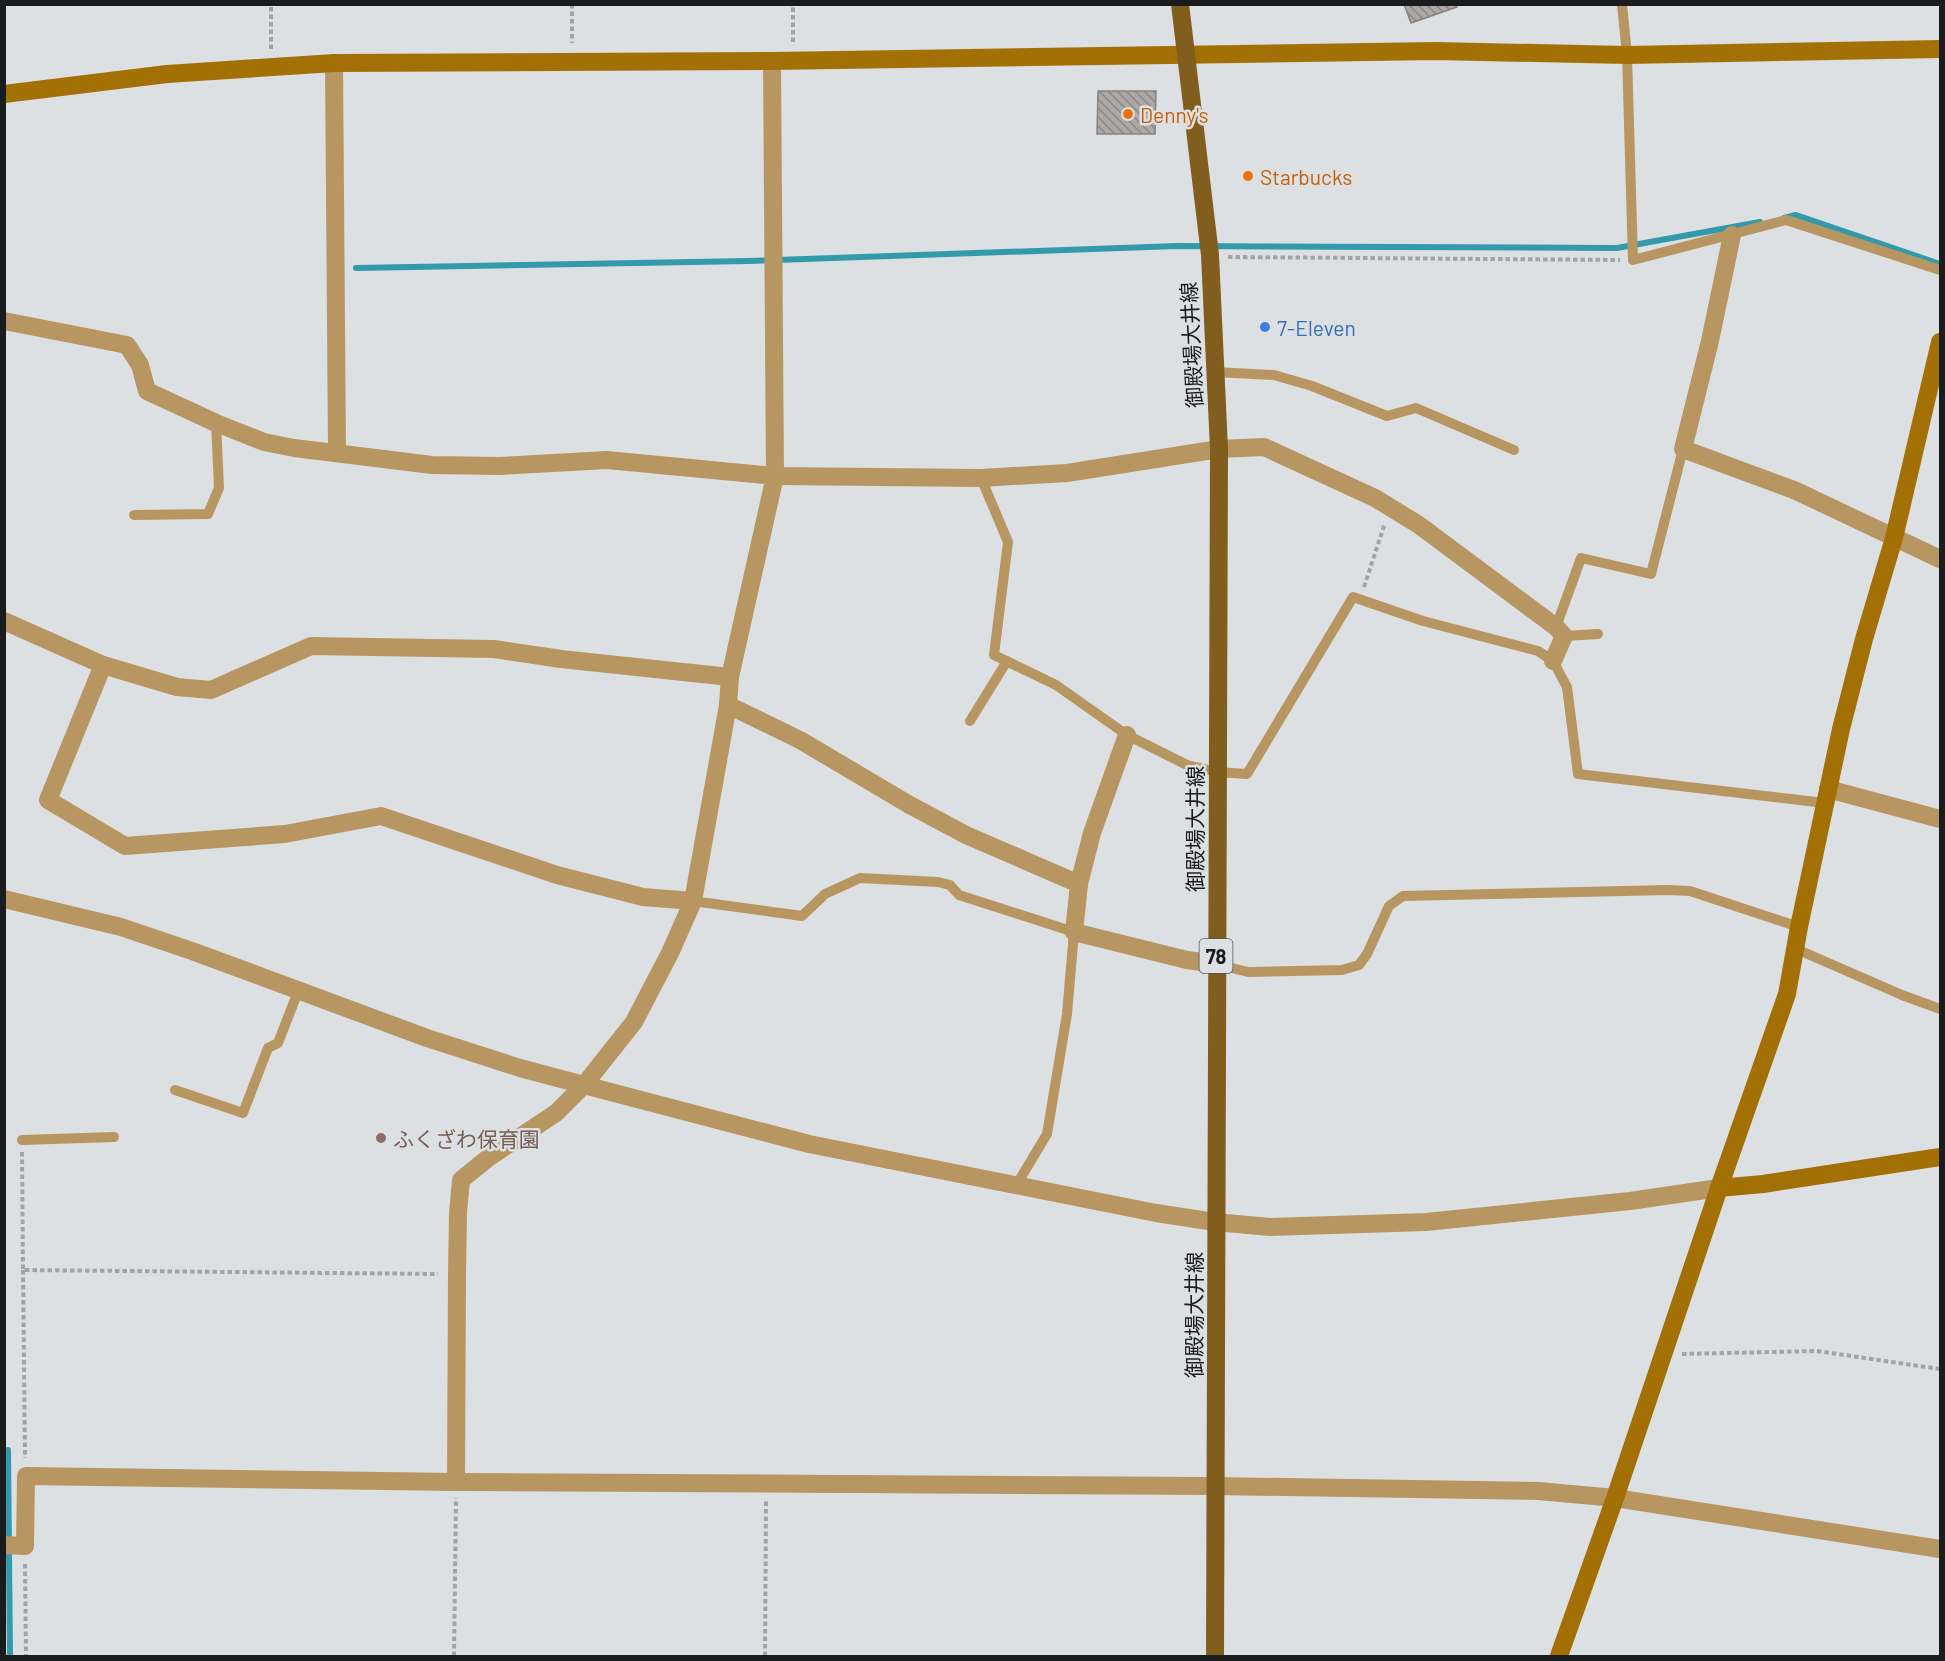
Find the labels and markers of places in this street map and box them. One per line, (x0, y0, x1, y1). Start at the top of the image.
place label: Denny's (1140, 102, 1209, 127)
marker: Denny's (1121, 107, 1135, 121)
place label: Starbucks (1260, 164, 1352, 189)
marker: Starbucks (1241, 169, 1255, 183)
place label: 7-Eleven (1277, 315, 1356, 340)
marker: 7-Eleven (1258, 320, 1272, 334)
place label: ふくざわ保育園 (393, 1126, 540, 1151)
marker: ふくざわ保育園 (374, 1131, 388, 1145)

